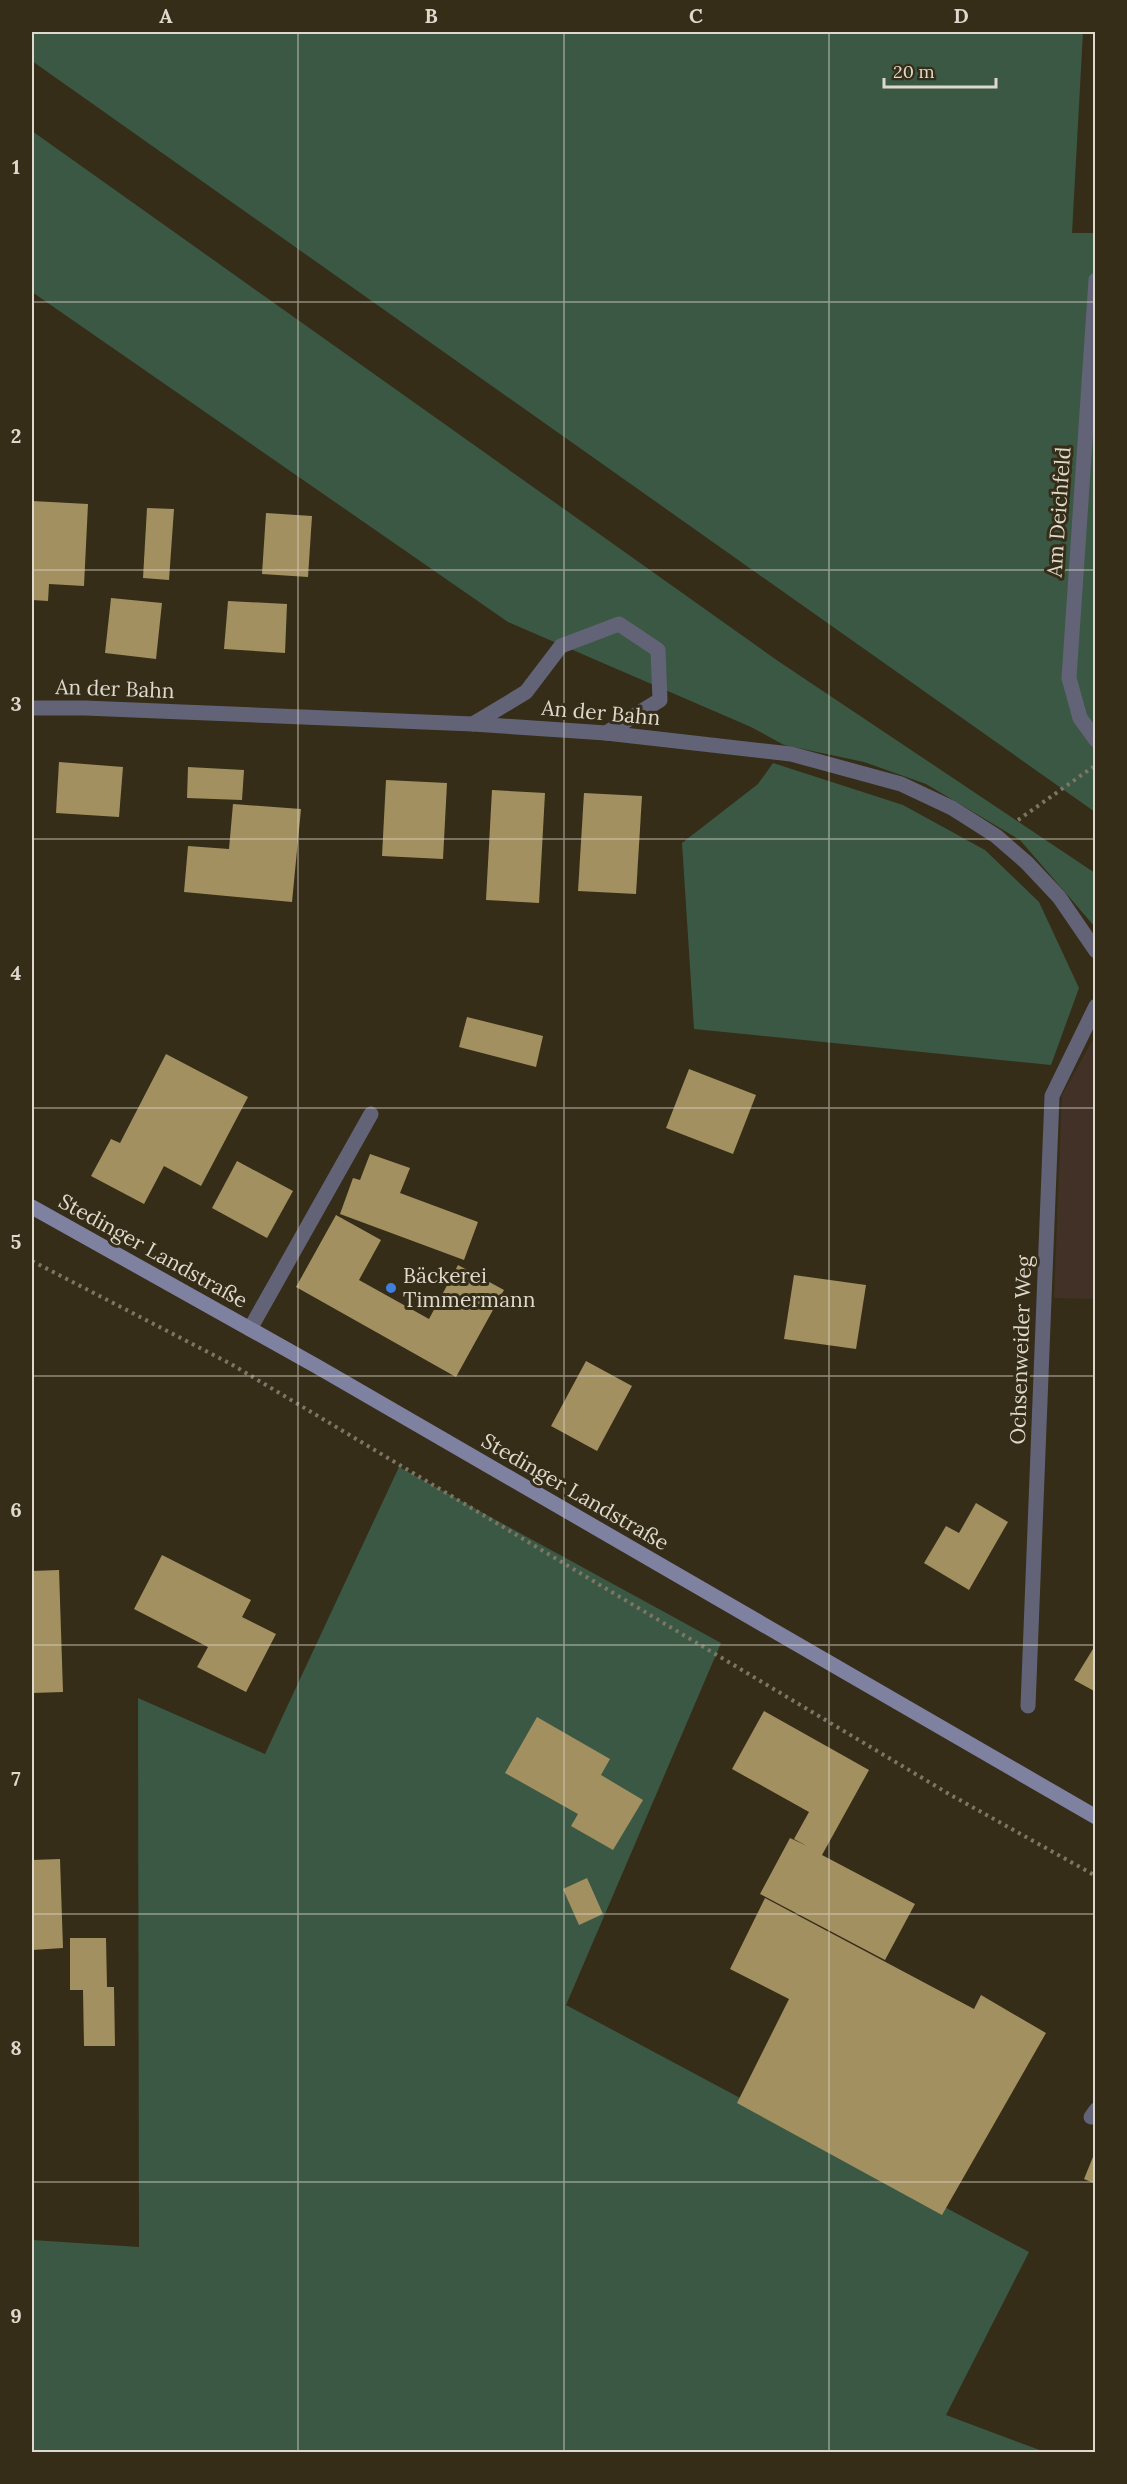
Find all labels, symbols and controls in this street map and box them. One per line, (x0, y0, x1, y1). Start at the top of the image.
text: A (159, 3, 173, 28)
text: B (424, 3, 438, 28)
text: C (689, 3, 703, 28)
text: D (953, 3, 969, 28)
scale bar (884, 51, 996, 89)
text: 20 m (893, 60, 935, 83)
text: 1 (12, 154, 20, 179)
text: 2 (11, 423, 21, 448)
street label: Am Deichfeld (1040, 446, 1077, 579)
street label: An der Bahn (54, 673, 175, 704)
text: 3 (10, 691, 22, 716)
street label: An der Bahn (539, 694, 662, 731)
text: 4 (11, 960, 22, 985)
street label: Stedinger Landstraße (54, 1187, 252, 1314)
text: 5 (11, 1229, 22, 1254)
street label: Ochsenweider Weg (1004, 1255, 1037, 1445)
place label: Bäckerei Timmermann (403, 1262, 536, 1313)
marker: Bäckerei Timmermann (384, 1281, 398, 1295)
street label: Stedinger Landstraße (477, 1427, 674, 1556)
text: 6 (10, 1497, 22, 1522)
text: 7 (11, 1766, 21, 1791)
text: 8 (10, 2035, 22, 2060)
text: 9 (10, 2303, 22, 2328)

